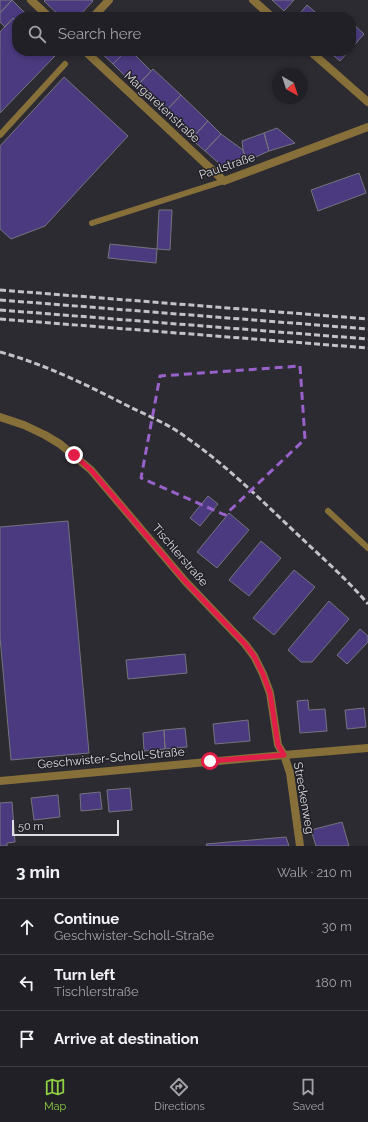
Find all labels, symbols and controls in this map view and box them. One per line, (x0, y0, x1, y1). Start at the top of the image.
search box (12, 12, 356, 56)
icon: search (26, 23, 48, 45)
text: Search here (58, 25, 141, 43)
street label: Margaretenstraße (121, 68, 203, 146)
north arrow (272, 68, 308, 104)
street label: Paulstraße (197, 150, 257, 182)
route end (65, 446, 83, 464)
street label: Tischlerstraße (149, 521, 211, 589)
street label: Geschwister-Scholl-Straße (37, 745, 185, 771)
route start (201, 752, 219, 770)
street label: Streckenweg (291, 761, 317, 835)
scale bar (12, 818, 119, 837)
text: 50 m (18, 820, 44, 833)
text: 3 min (16, 862, 60, 882)
text: Walk · 210 m (277, 865, 352, 880)
text: Continue (54, 910, 119, 928)
icon: ahead (16, 916, 38, 938)
text: 30 m (322, 919, 352, 934)
text: Geschwister-Scholl-Straße (54, 928, 214, 943)
text: Turn left (54, 966, 115, 984)
icon: left (16, 972, 38, 994)
text: 180 m (316, 975, 352, 990)
text: Tischlerstraße (54, 984, 139, 999)
icon: arrive (16, 1028, 38, 1050)
text: Arrive at destination (54, 1030, 199, 1048)
tab: Map (44, 1076, 66, 1113)
tab: Directions (154, 1076, 205, 1113)
tab: Saved (293, 1076, 324, 1113)

